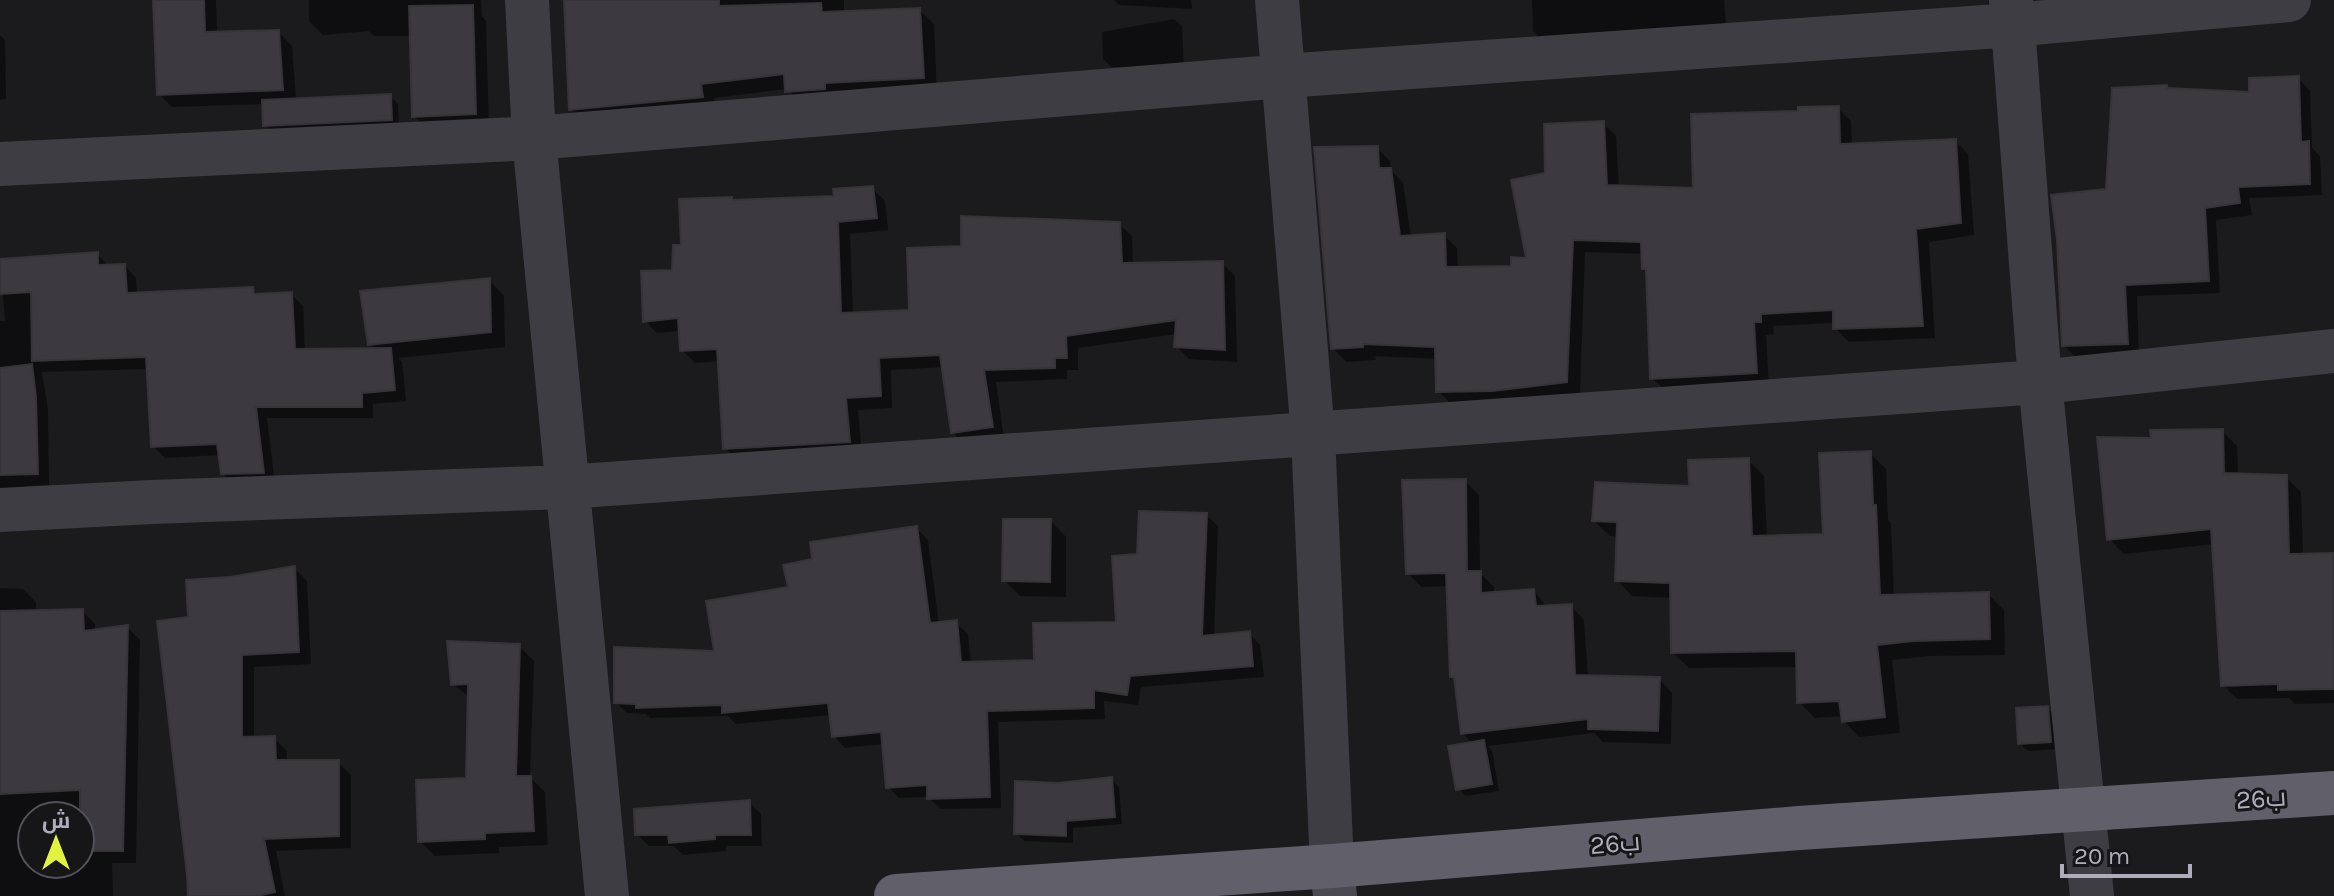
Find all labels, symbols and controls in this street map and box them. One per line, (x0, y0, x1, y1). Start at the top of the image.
street label: 26ب (2235, 781, 2287, 816)
north arrow (16, 800, 96, 880)
text: ش (42, 808, 70, 834)
street label: 26ب (1589, 826, 1642, 861)
scale bar (2062, 828, 2190, 878)
text: 20 m (2074, 842, 2130, 870)

